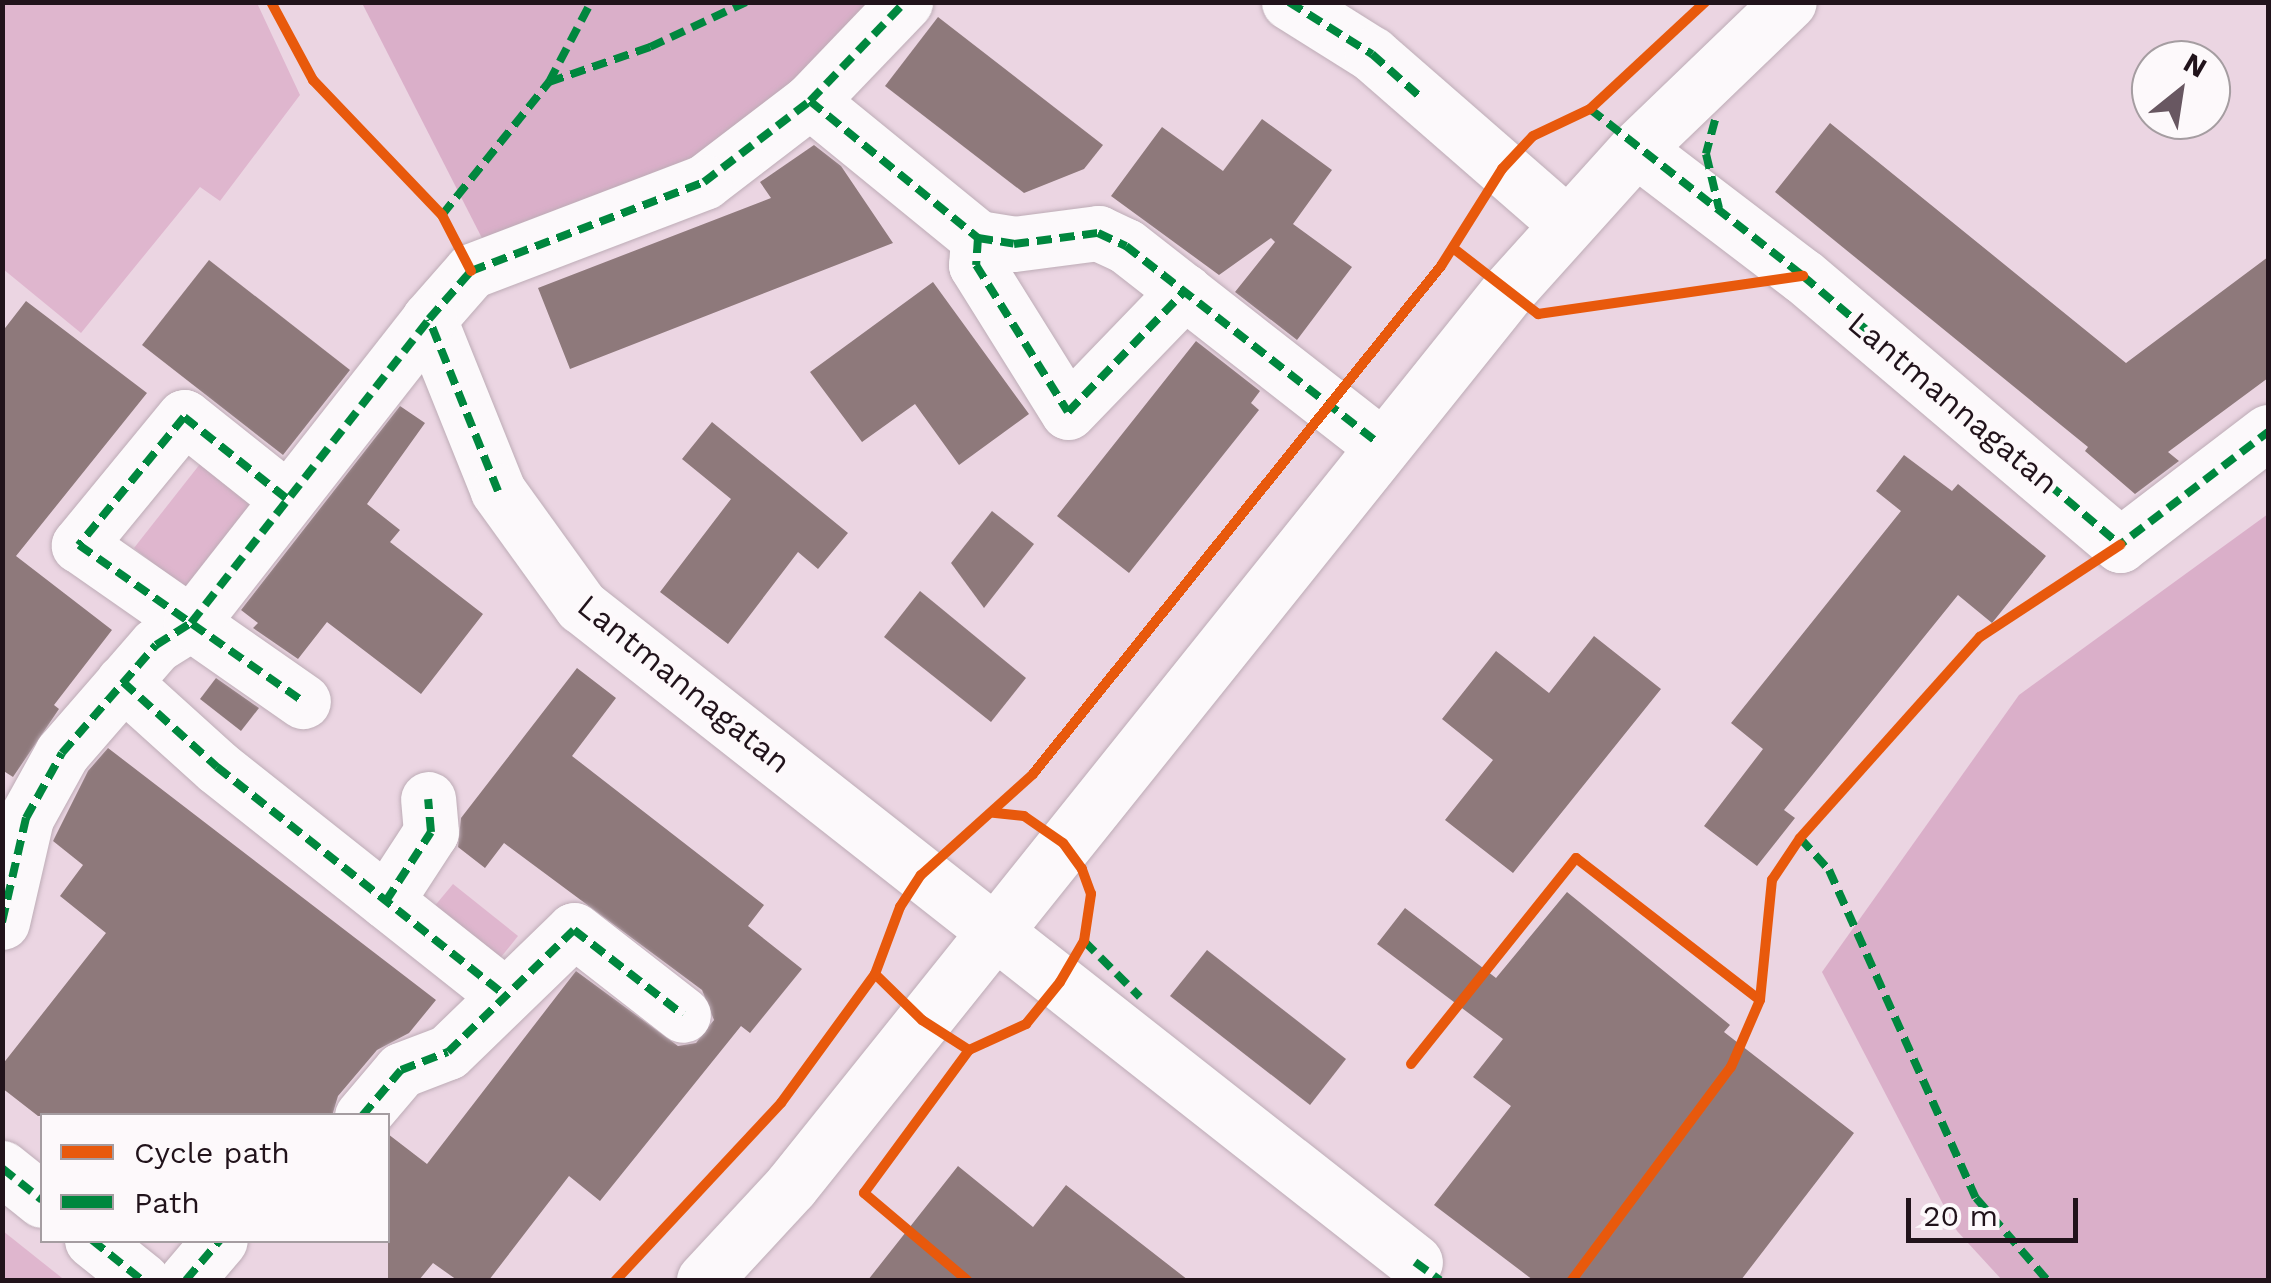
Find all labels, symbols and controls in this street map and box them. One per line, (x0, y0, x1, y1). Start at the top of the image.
north arrow (2131, 40, 2231, 140)
text: N (2178, 46, 2212, 85)
street label: Lantmannagatan (1840, 304, 2066, 502)
street label: Lantmannagatan (570, 587, 798, 781)
legend (40, 1113, 390, 1243)
text: Cycle path (134, 1135, 290, 1170)
scale bar (1911, 1178, 2084, 1240)
text: Path (134, 1185, 200, 1220)
text: 20 m (1923, 1198, 1998, 1233)

